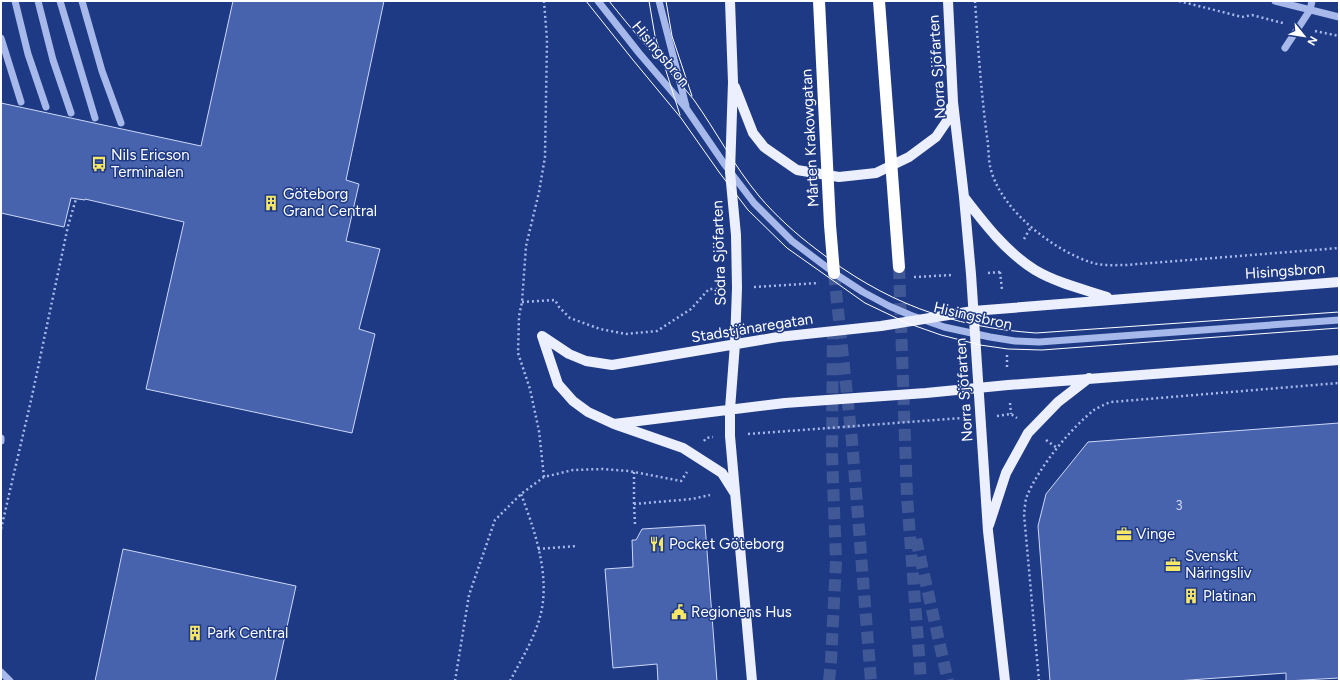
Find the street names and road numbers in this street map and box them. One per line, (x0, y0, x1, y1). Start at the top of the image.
street label: Norra Sjöfarten (924, 14, 950, 120)
street label: Hisingsbron (628, 17, 694, 91)
street label: Mårten Krakowgatan (797, 68, 823, 208)
street label: Södra Sjöfarten (708, 200, 730, 306)
street label: Hisingsbron (1244, 259, 1326, 283)
street label: Hisingsbron (932, 298, 1014, 334)
street label: Stadstjänaregatan (690, 309, 814, 347)
street label: Norra Sjöfarten (951, 337, 977, 443)

